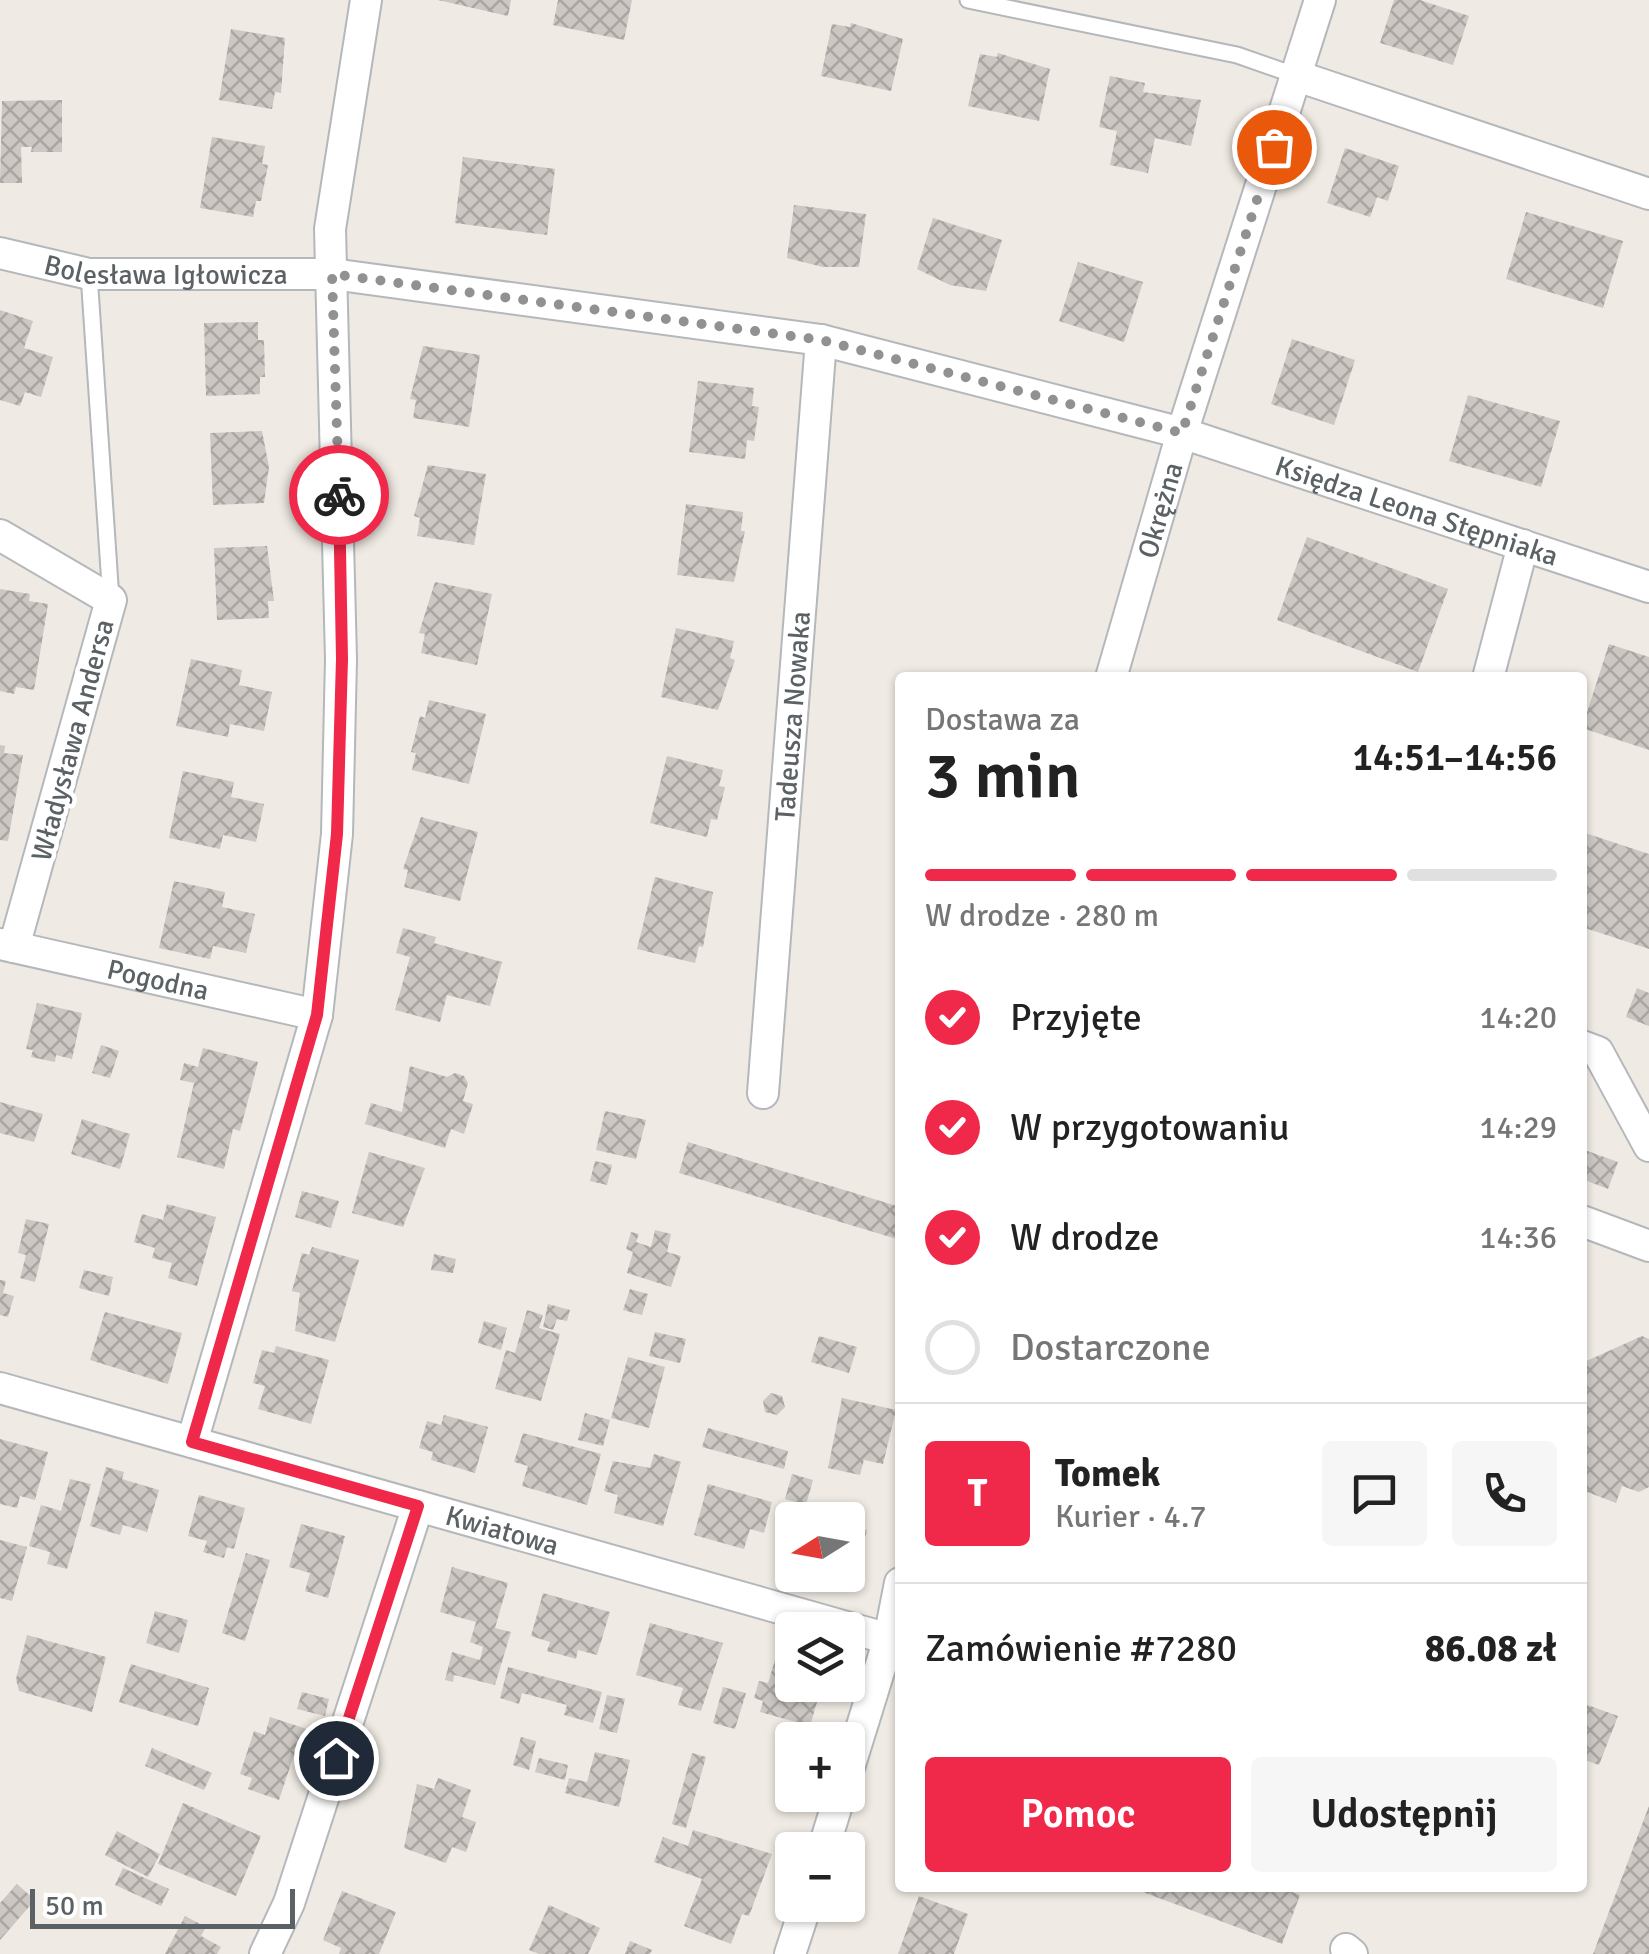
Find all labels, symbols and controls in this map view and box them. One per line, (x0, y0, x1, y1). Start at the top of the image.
pin (1232, 105, 1317, 190)
icon: bag (1247, 120, 1302, 175)
street label: Bolesława Igłowicza (41, 248, 288, 292)
courier (289, 445, 389, 545)
street label: Księdza Leona Stępniaka (1271, 449, 1562, 574)
street label: Okrężna (1131, 458, 1191, 562)
icon: bike (312, 468, 367, 523)
street label: Tadeusza Nowaka (768, 610, 818, 823)
street label: Władysława Andersa (24, 616, 122, 865)
text: Dostawa za (925, 700, 1080, 739)
text: 14:51–14:56 (1352, 734, 1557, 781)
text: 3 min (925, 736, 1081, 816)
text: W drodze · 280 m (925, 896, 1159, 935)
street label: Pogodna (104, 952, 212, 1008)
icon: check (925, 990, 980, 1045)
text: Przyjęte (1010, 994, 1142, 1041)
text: 14:20 (1479, 998, 1557, 1037)
icon: check (925, 1100, 980, 1155)
text: W przygotowaniu (1010, 1104, 1290, 1151)
text: 14:29 (1479, 1108, 1557, 1147)
icon: check (925, 1210, 980, 1265)
text: W drodze (1010, 1214, 1159, 1261)
text: 14:36 (1479, 1218, 1557, 1257)
text: Dostarczone (1010, 1324, 1211, 1371)
button: chat (1322, 1441, 1427, 1546)
button: phone (1452, 1441, 1557, 1546)
text: Tomek (1055, 1450, 1160, 1497)
text: T (968, 1470, 987, 1517)
text: Kurier · 4.7 (1055, 1497, 1207, 1536)
street label: Kwiatowa (442, 1499, 563, 1563)
north arrow (775, 1502, 865, 1592)
map controls (775, 1502, 865, 1922)
button: layers (775, 1612, 865, 1702)
text: Zamówienie #7280 (925, 1625, 1237, 1672)
text: 86.08 zł (1425, 1625, 1557, 1672)
pin (294, 1716, 379, 1801)
button: + (775, 1722, 865, 1812)
icon: home (309, 1731, 364, 1786)
button: Pomoc (925, 1757, 1231, 1872)
button: Udostępnij (1251, 1757, 1557, 1872)
button: − (775, 1832, 865, 1922)
scale bar (30, 1884, 295, 1928)
text: 50 m (45, 1889, 104, 1923)

